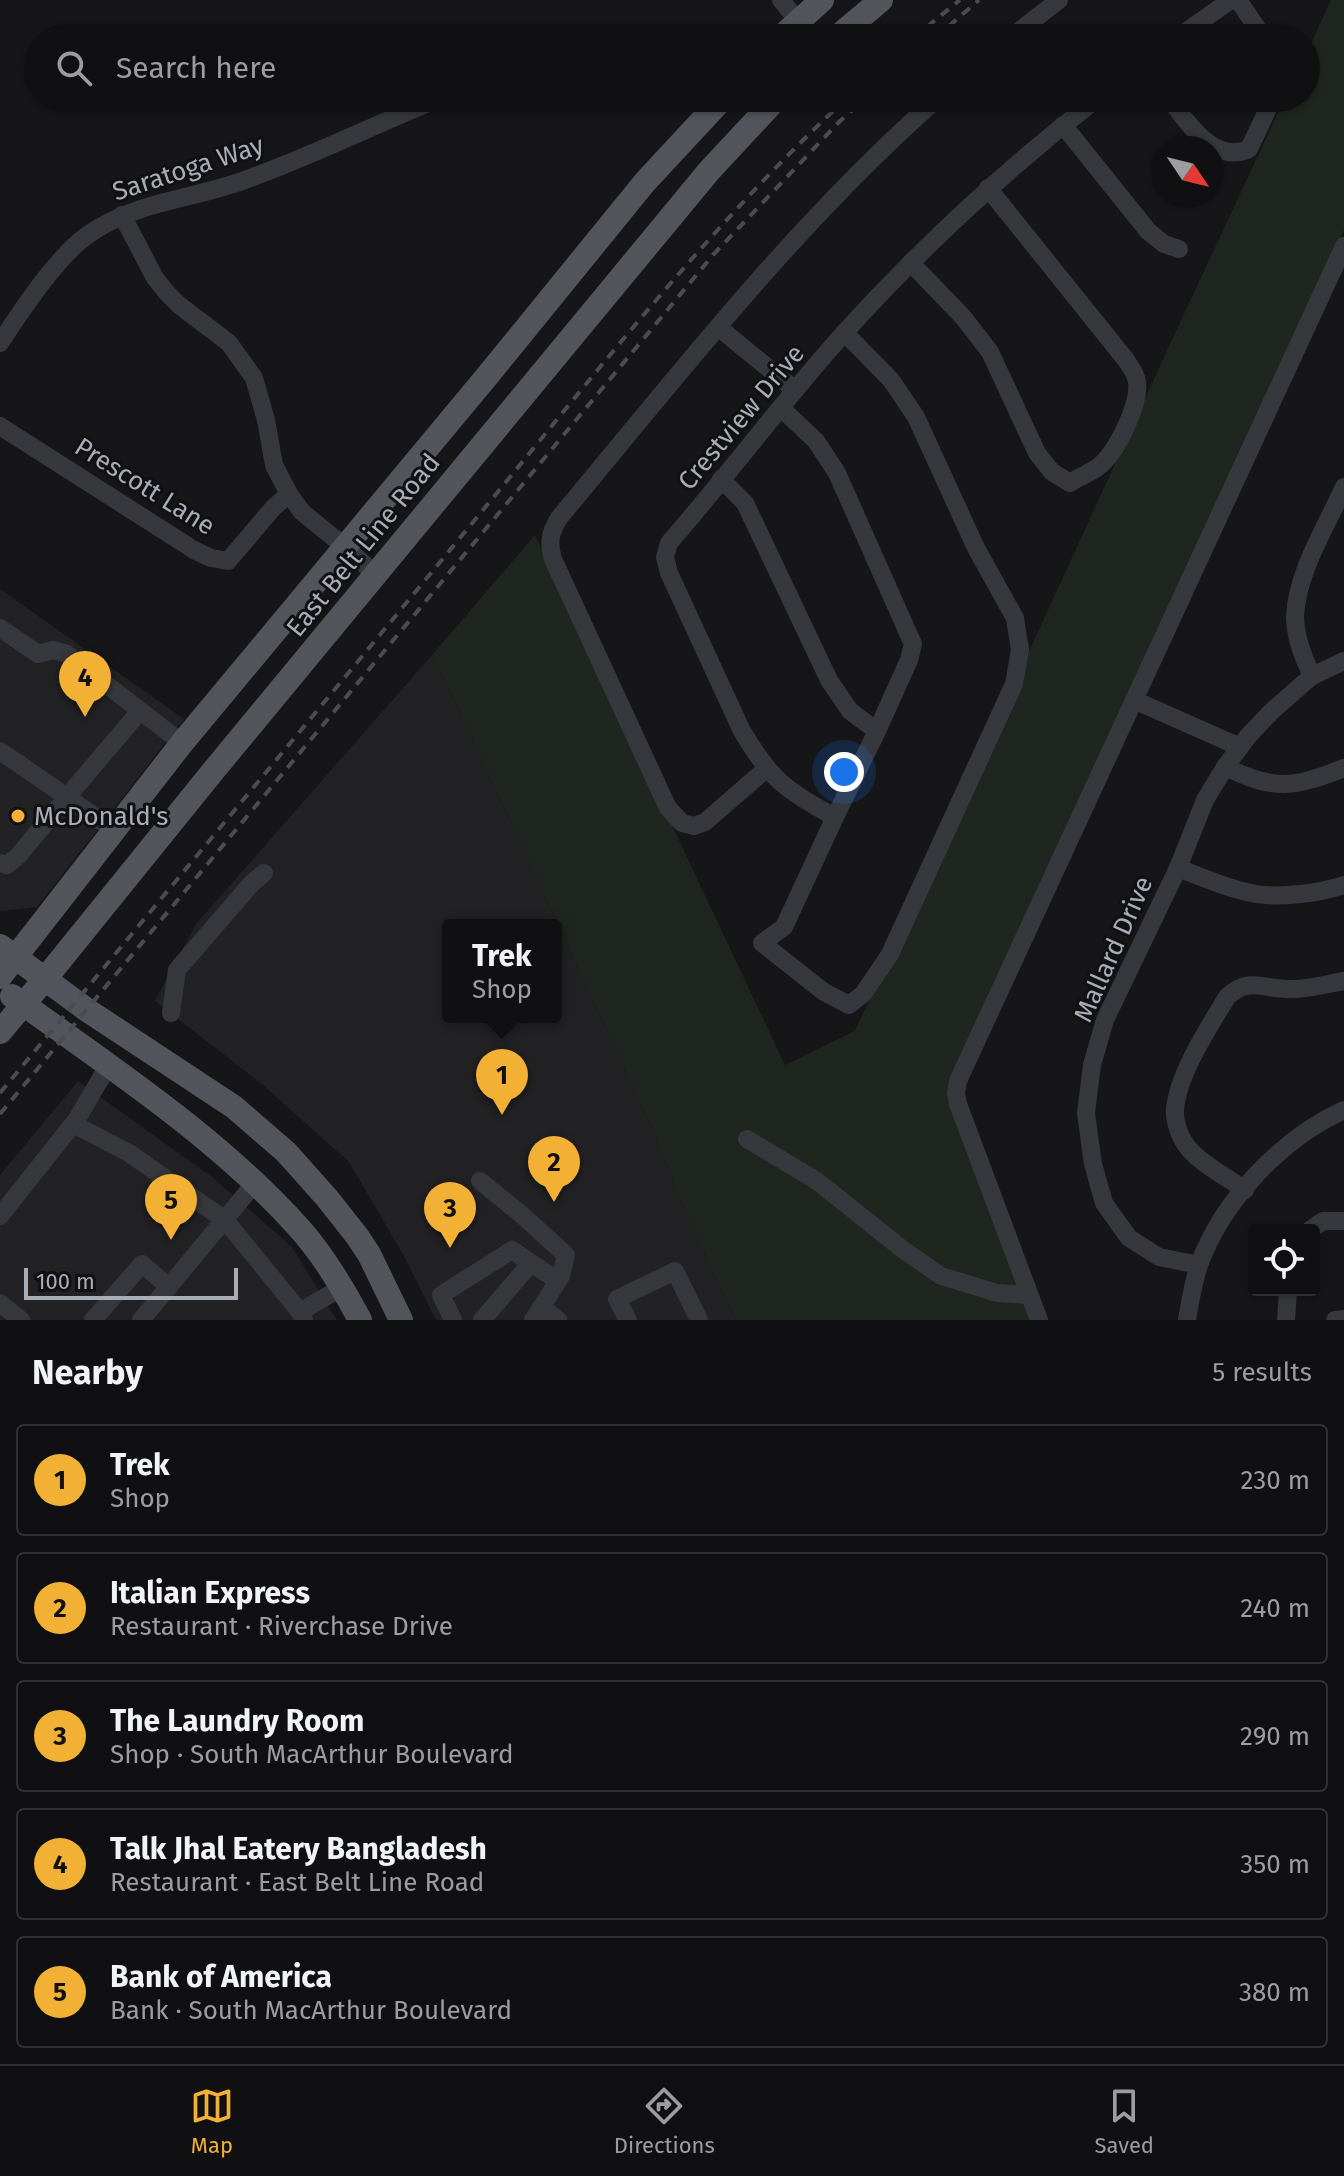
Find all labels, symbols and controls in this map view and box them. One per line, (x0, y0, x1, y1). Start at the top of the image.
search box (24, 24, 1320, 112)
icon: search (52, 46, 96, 90)
text: Search here (116, 50, 276, 86)
street label: Saratoga Way (109, 129, 268, 207)
north arrow (1152, 136, 1224, 208)
street label: Crestview Drive (672, 338, 811, 496)
street label: Prescott Lane (69, 431, 220, 542)
street label: East Belt Line Road (280, 448, 447, 643)
pin: 4 (59, 651, 111, 717)
your location (824, 752, 864, 792)
place label: McDonald's (34, 801, 168, 832)
marker: McDonald's (9, 807, 27, 825)
street label: Mallard Drive (1068, 872, 1159, 1027)
popup (442, 919, 562, 1023)
text: Trek (472, 938, 532, 974)
text: Shop (472, 974, 532, 1005)
pin: 1 (476, 1049, 528, 1115)
pin: 2 (528, 1136, 580, 1202)
pin: 5 (145, 1174, 197, 1240)
pin: 3 (424, 1182, 476, 1248)
map controls (1248, 1224, 1320, 1296)
button: locate (1248, 1224, 1320, 1296)
scale bar (24, 1264, 238, 1300)
text: 100 m (36, 1268, 95, 1295)
text: Nearby (32, 1352, 143, 1393)
text: 5 results (1212, 1357, 1312, 1388)
text: Trek (110, 1447, 170, 1483)
text: 1 (54, 1465, 66, 1496)
text: 230 m (1241, 1465, 1310, 1496)
text: Shop (110, 1483, 170, 1514)
text: Italian Express (110, 1575, 310, 1611)
text: 2 (53, 1593, 67, 1624)
text: 240 m (1240, 1593, 1310, 1624)
text: Restaurant · Riverchase Drive (110, 1611, 453, 1642)
text: The Laundry Room (110, 1703, 364, 1739)
text: 3 (53, 1721, 67, 1752)
text: 290 m (1240, 1721, 1310, 1752)
text: Shop · South MacArthur Boulevard (110, 1739, 513, 1770)
text: Talk Jhal Eatery Bangladesh (110, 1831, 487, 1867)
text: 4 (53, 1849, 67, 1880)
text: 350 m (1240, 1849, 1310, 1880)
text: Restaurant · East Belt Line Road (110, 1867, 484, 1898)
text: Bank of America (110, 1959, 332, 1995)
text: 5 (53, 1977, 67, 2008)
text: 380 m (1239, 1977, 1310, 2008)
text: Bank · South MacArthur Boulevard (110, 1995, 512, 2026)
tab: Map (190, 2084, 234, 2159)
tab: Directions (614, 2084, 715, 2159)
tab: Saved (1095, 2084, 1154, 2159)

